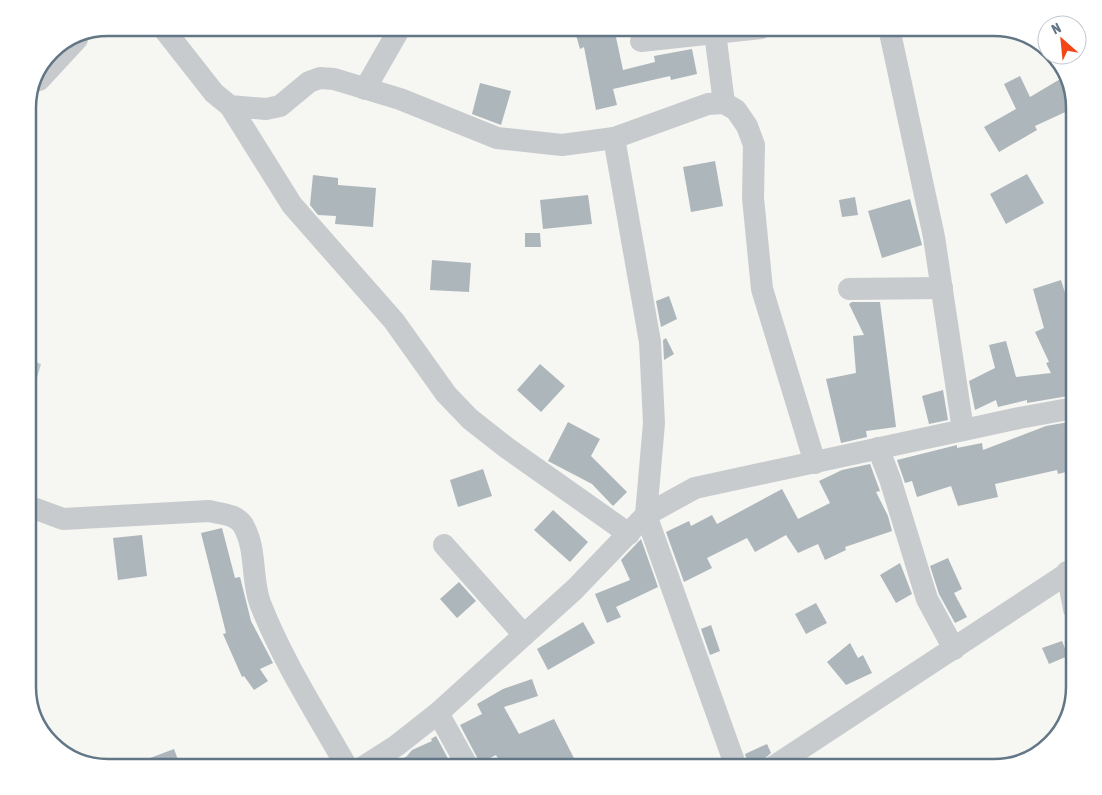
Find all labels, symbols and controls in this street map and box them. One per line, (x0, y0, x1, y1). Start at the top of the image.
north arrow (1037, 15, 1087, 65)
text: N (1049, 19, 1063, 37)

